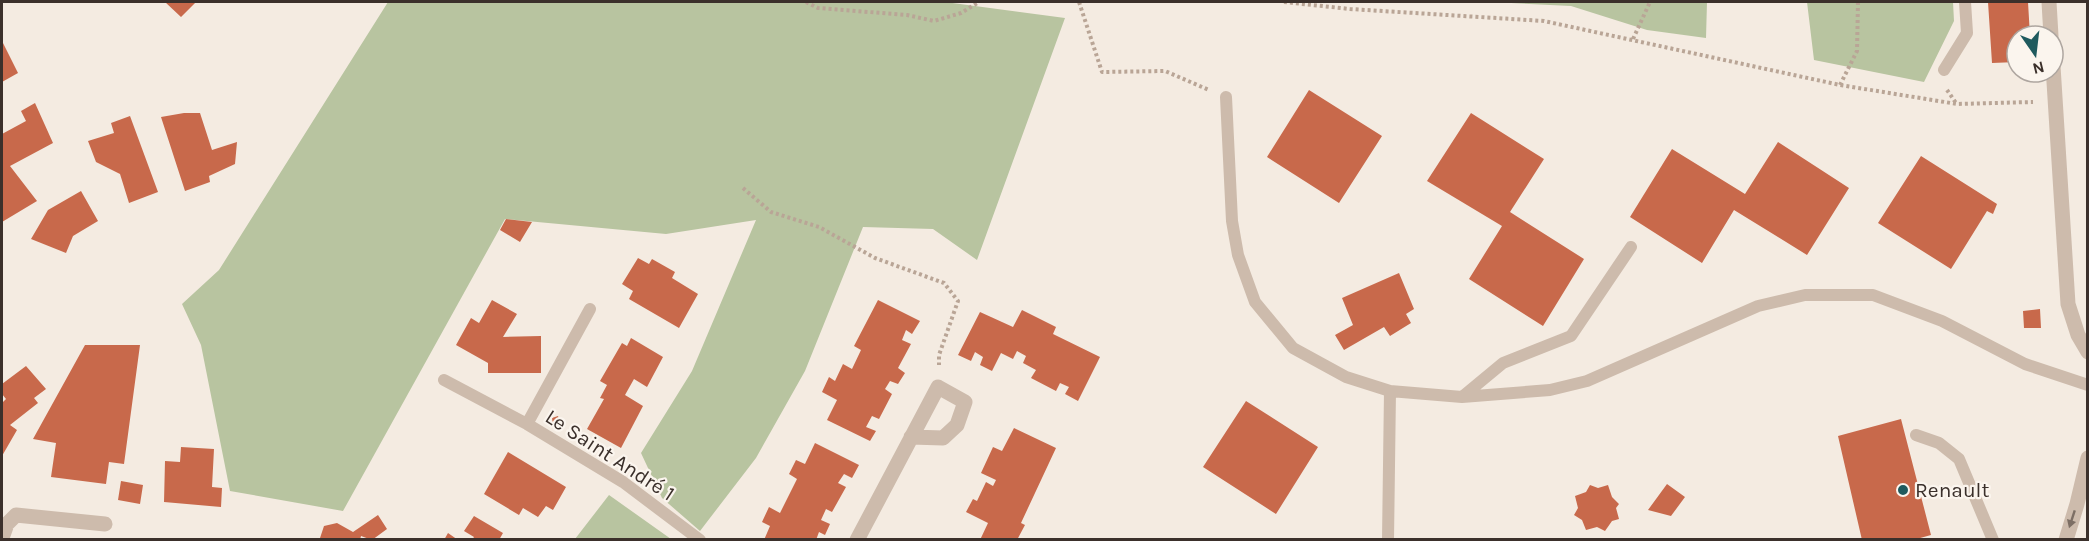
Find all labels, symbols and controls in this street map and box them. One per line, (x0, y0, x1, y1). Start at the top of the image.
north arrow (2005, 24, 2065, 84)
text: N (2031, 57, 2046, 79)
street label: Le Saint André 1 (541, 404, 679, 506)
place label: Renault (1915, 478, 1989, 502)
marker: Renault (1896, 483, 1910, 497)
one-way arrow (2067, 510, 2077, 528)

